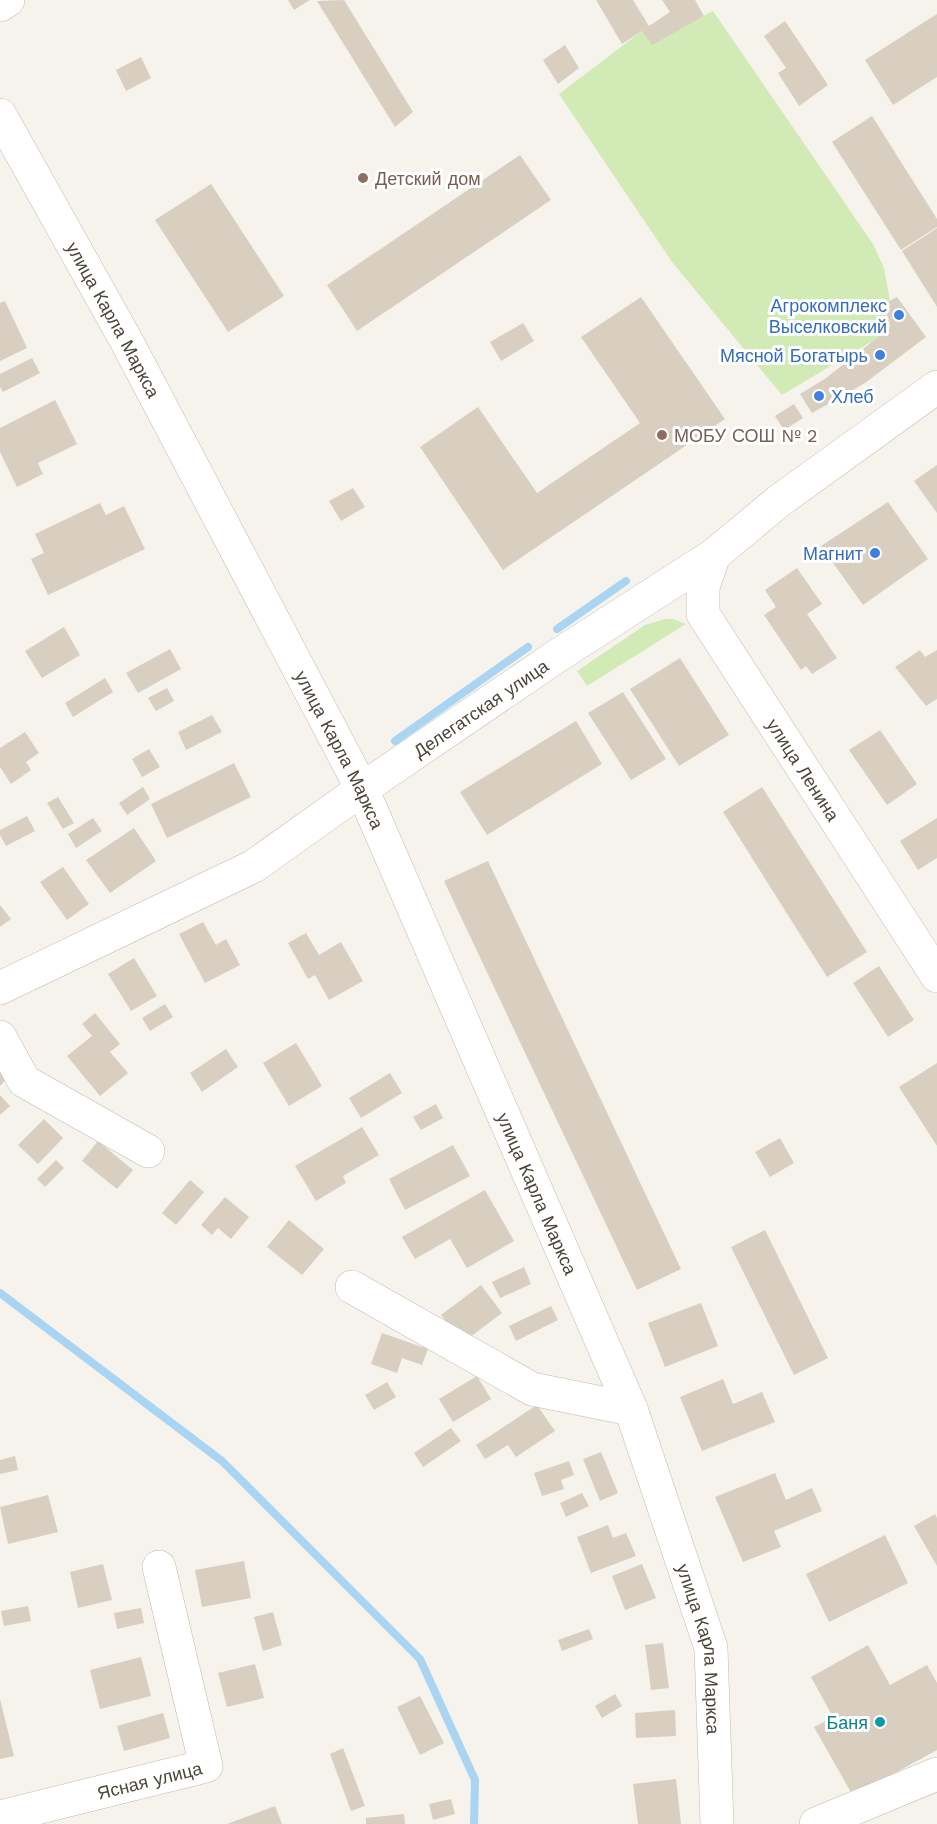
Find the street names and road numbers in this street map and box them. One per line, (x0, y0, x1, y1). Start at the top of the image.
street label: улица Карла Маркса (62, 238, 165, 402)
street label: Делегатская улица (409, 654, 553, 761)
street label: улица Карла Маркса (291, 667, 389, 833)
street label: улица Ленина (763, 714, 845, 825)
street label: улица Карла Маркса (493, 1109, 582, 1279)
street label: улица Карла Маркса (673, 1561, 724, 1736)
street label: Ясная улица (95, 1757, 205, 1803)

